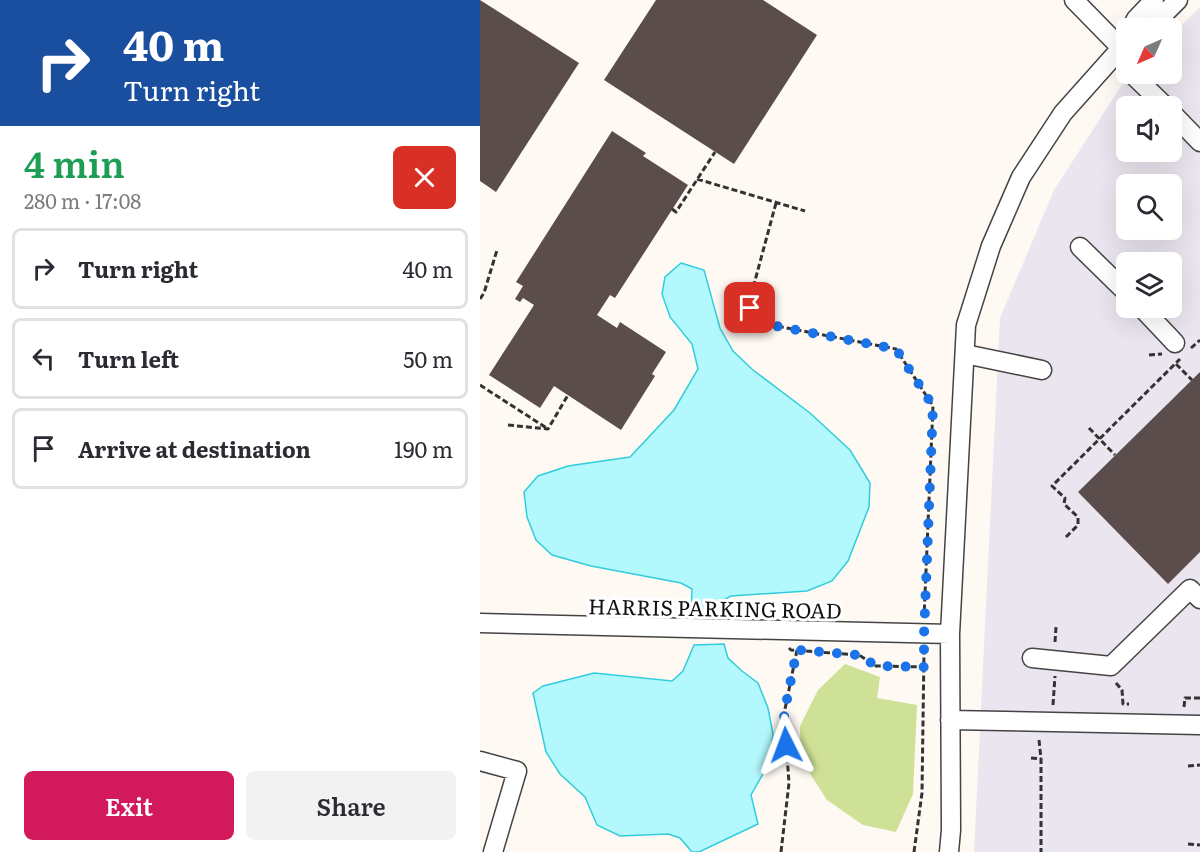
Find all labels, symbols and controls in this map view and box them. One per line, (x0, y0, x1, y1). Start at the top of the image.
text: 40 m (123, 12, 224, 74)
north arrow (1116, 18, 1182, 84)
map controls (1116, 18, 1182, 318)
icon: right (24, 24, 102, 102)
text: Turn right (123, 69, 260, 109)
button: sound (1116, 96, 1182, 162)
text: 4 min (24, 136, 125, 189)
button: close (393, 146, 456, 209)
button: search (1116, 174, 1182, 240)
text: 280 m · 17:08 (24, 185, 141, 215)
icon: right (27, 252, 60, 285)
text: Turn right (78, 252, 198, 285)
text: 40 m (402, 252, 453, 285)
button: layers (1116, 252, 1182, 318)
pin (724, 282, 775, 333)
icon: arrive (733, 291, 766, 324)
icon: left (27, 342, 60, 375)
text: Turn left (78, 342, 179, 375)
text: 50 m (403, 342, 453, 375)
icon: arrive (27, 432, 60, 465)
text: Arrive at destination (78, 432, 311, 465)
text: 190 m (394, 432, 453, 465)
street label: HARRIS PARKING ROAD (588, 589, 842, 625)
position arrow (754, 713, 818, 777)
button: Exit (24, 771, 234, 840)
button: Share (246, 771, 456, 840)

